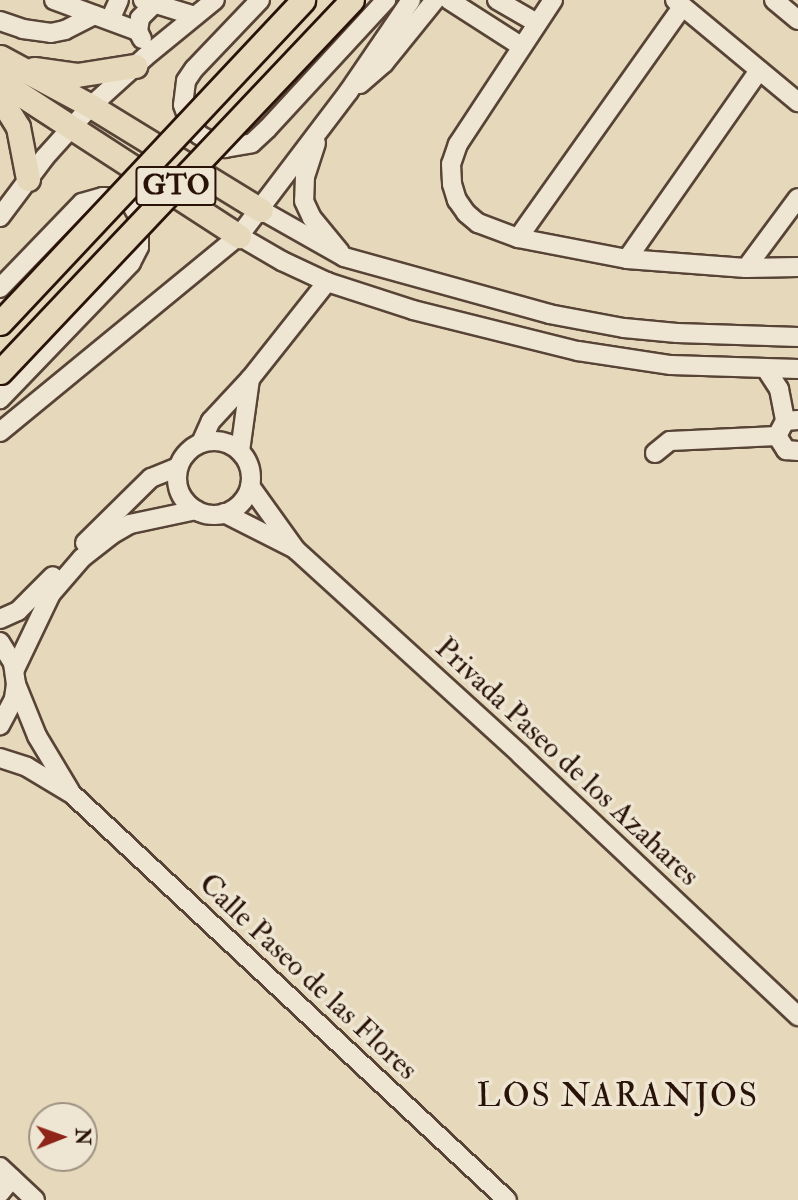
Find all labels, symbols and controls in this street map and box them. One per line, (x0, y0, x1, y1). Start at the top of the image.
road number: GTO (134, 162, 218, 210)
street label: Privada Paseo de los Azahares (428, 630, 706, 894)
street label: Calle Paseo de las Flores (191, 866, 425, 1088)
district label: LOS NARANJOS (478, 1076, 758, 1116)
north arrow (28, 1102, 98, 1172)
text: N (70, 1128, 94, 1145)

